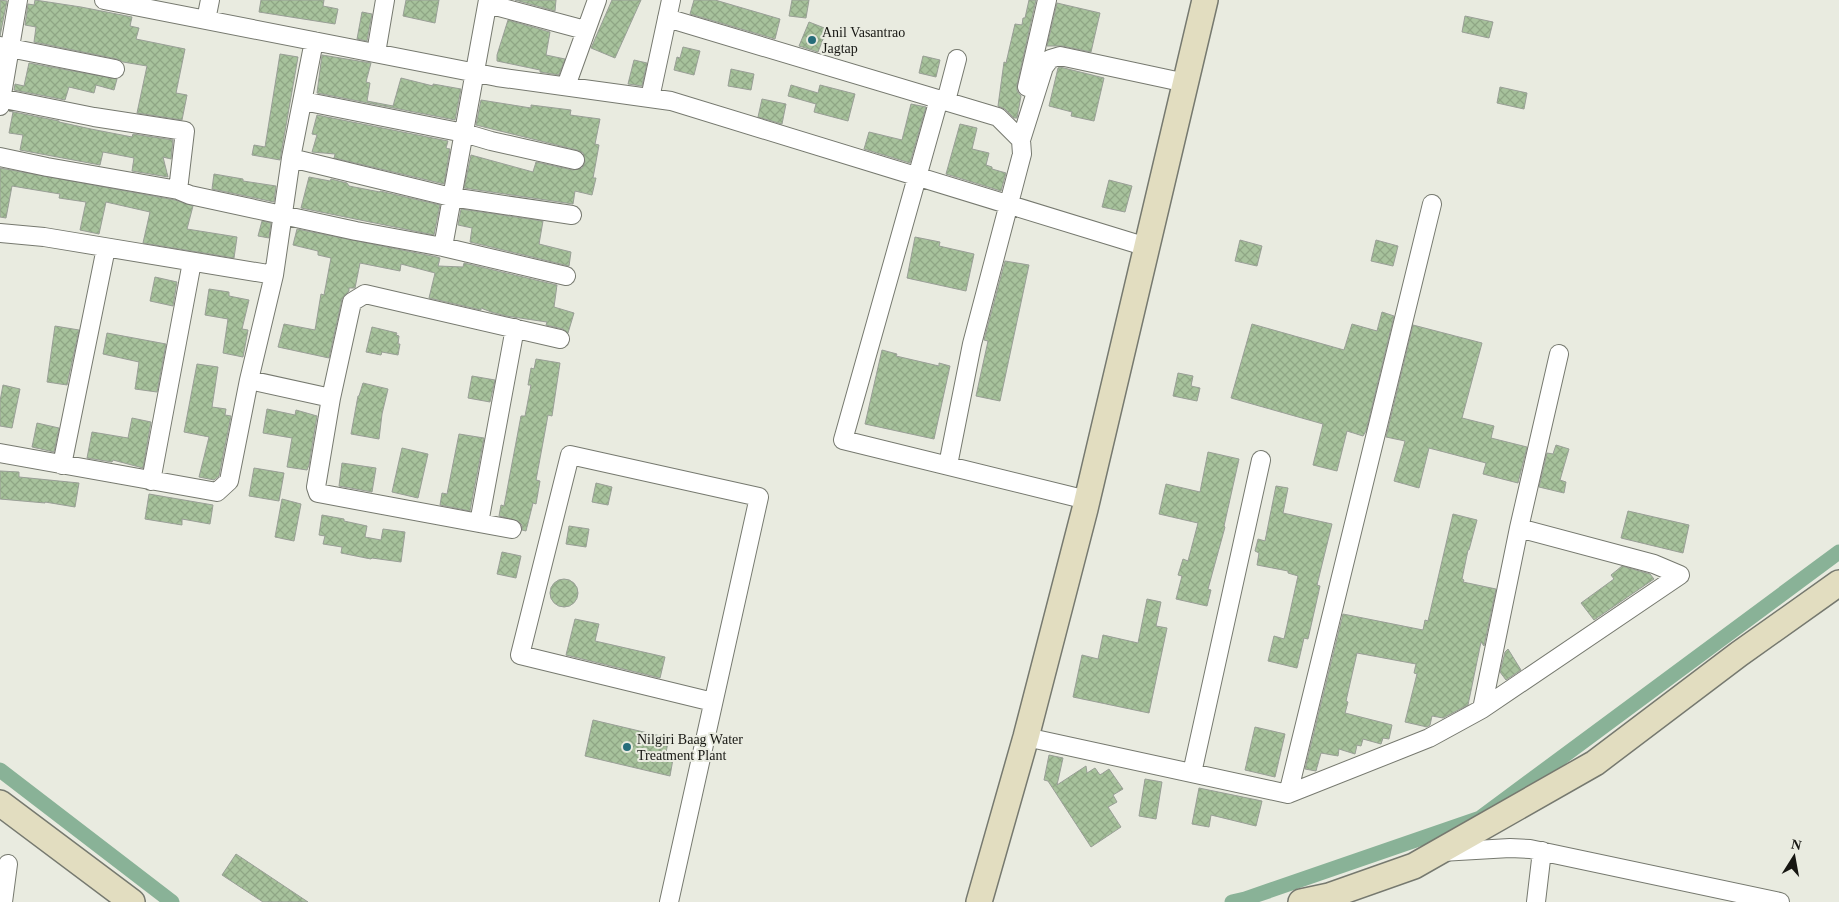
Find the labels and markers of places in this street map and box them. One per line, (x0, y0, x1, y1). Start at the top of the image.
place label: Anil Vasantrao Jagtap (822, 25, 905, 56)
marker: Anil Vasantrao Jagtap (806, 34, 818, 46)
place label: Nilgiri Baag Water Treatment Plant (637, 732, 743, 763)
marker: Nilgiri Baag Water Treatment Plant (621, 741, 633, 753)

